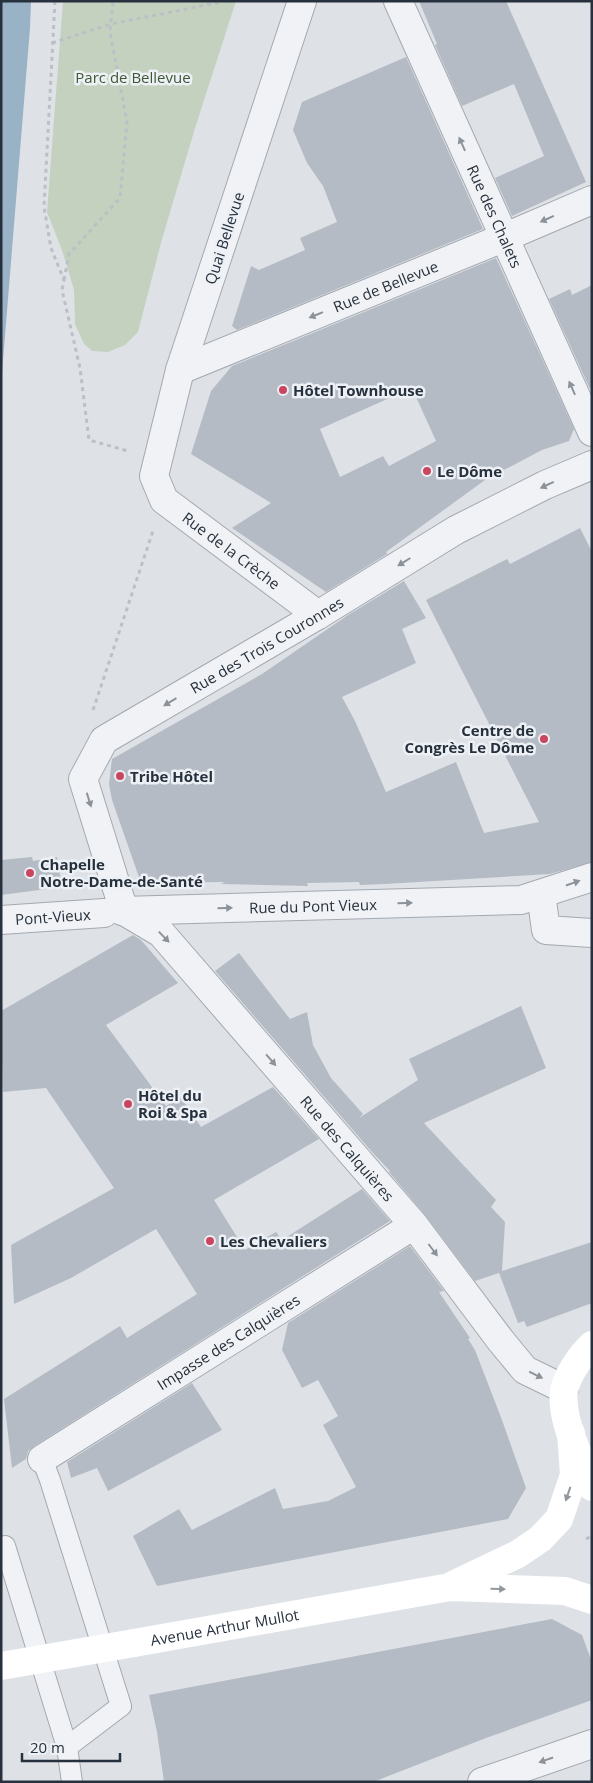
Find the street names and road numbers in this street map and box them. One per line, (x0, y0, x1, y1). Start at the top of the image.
street label: Rue des Chalets (463, 161, 527, 271)
street label: Quai Bellevue (200, 189, 248, 287)
street label: Rue de Bellevue (330, 256, 441, 316)
street label: Rue de la Crèche (179, 507, 284, 593)
street label: Rue des Trois Couronnes (186, 592, 347, 698)
street label: Rue du Pont Vieux (249, 894, 377, 917)
street label: Pont-Vieux (14, 904, 91, 929)
street label: Rue des Calquières (296, 1091, 399, 1205)
street label: Impasse des Calquières (153, 1289, 303, 1394)
street label: Avenue Arthur Mullot (149, 1604, 300, 1650)

